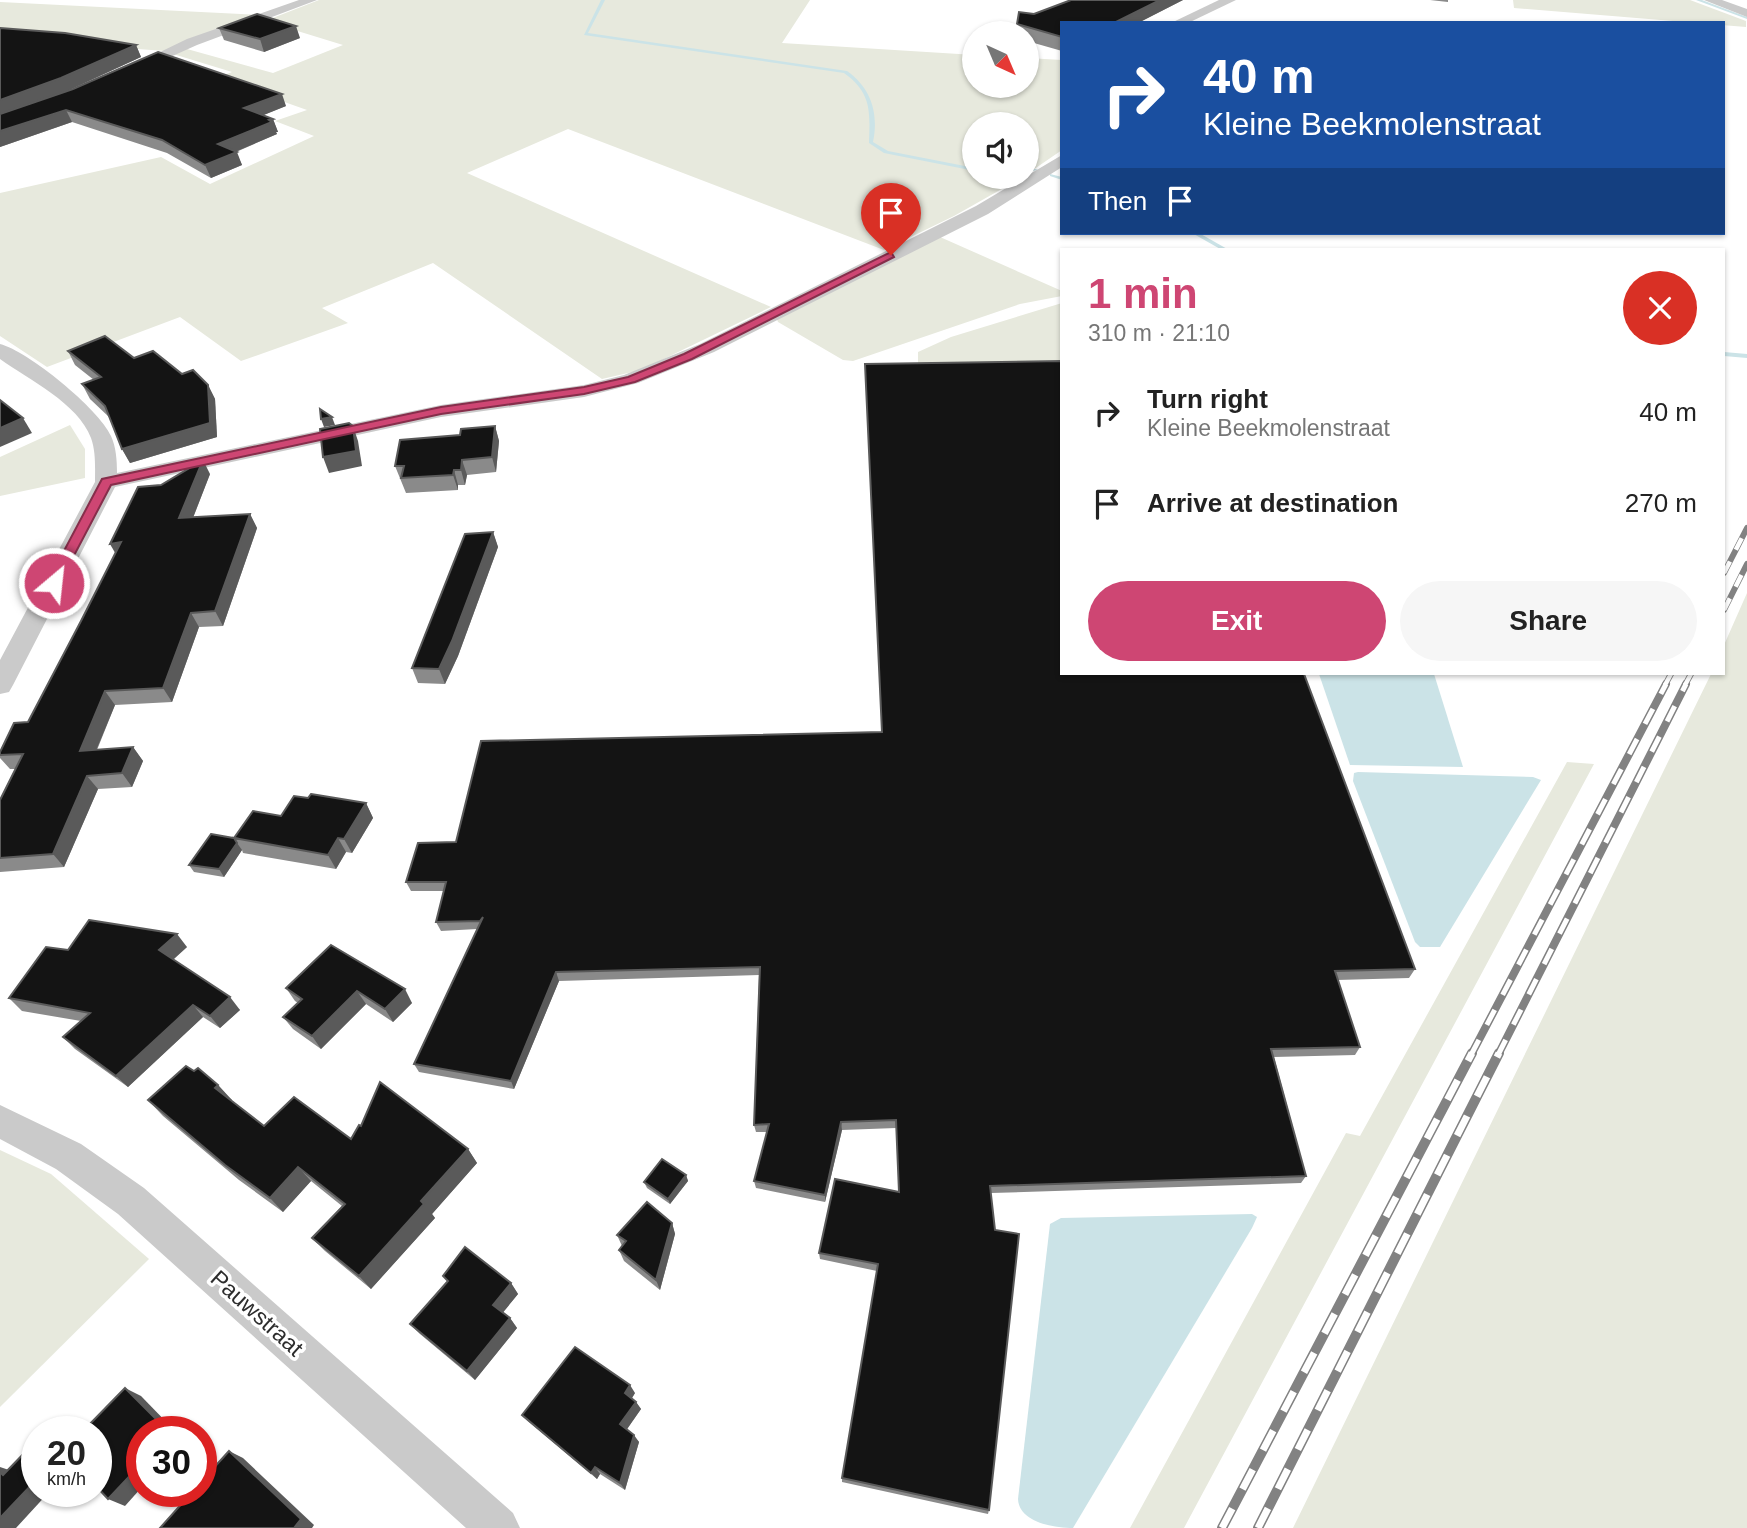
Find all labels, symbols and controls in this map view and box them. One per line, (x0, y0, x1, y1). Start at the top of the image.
north arrow (962, 21, 1040, 98)
map controls (962, 21, 1039, 189)
icon: right (1088, 49, 1179, 140)
text: 40 m (1203, 49, 1315, 103)
text: Kleine Beekmolenstraat (1203, 106, 1541, 142)
button: sound (962, 112, 1039, 189)
icon: arrive (1161, 182, 1199, 220)
pin (861, 183, 921, 255)
text: Then (1088, 186, 1147, 216)
icon: arrive (872, 194, 910, 232)
text: 1 min (1088, 270, 1198, 317)
button: close (1623, 271, 1697, 345)
text: 310 m · 21:10 (1088, 320, 1230, 346)
text: Turn right (1147, 384, 1268, 414)
icon: right (1088, 394, 1126, 432)
text: 40 m (1639, 397, 1697, 427)
text: Kleine Beekmolenstraat (1147, 415, 1390, 441)
icon: arrive (1088, 485, 1126, 523)
text: Arrive at destination (1147, 488, 1398, 518)
text: 270 m (1625, 488, 1697, 518)
position arrow (17, 546, 91, 620)
button: Exit (1088, 581, 1386, 661)
button: Share (1400, 581, 1697, 661)
street label: Pauwstraat (206, 1265, 309, 1362)
speed limit sign: 30 (126, 1416, 217, 1507)
text: 20 (47, 1433, 86, 1472)
text: km/h (47, 1469, 86, 1489)

